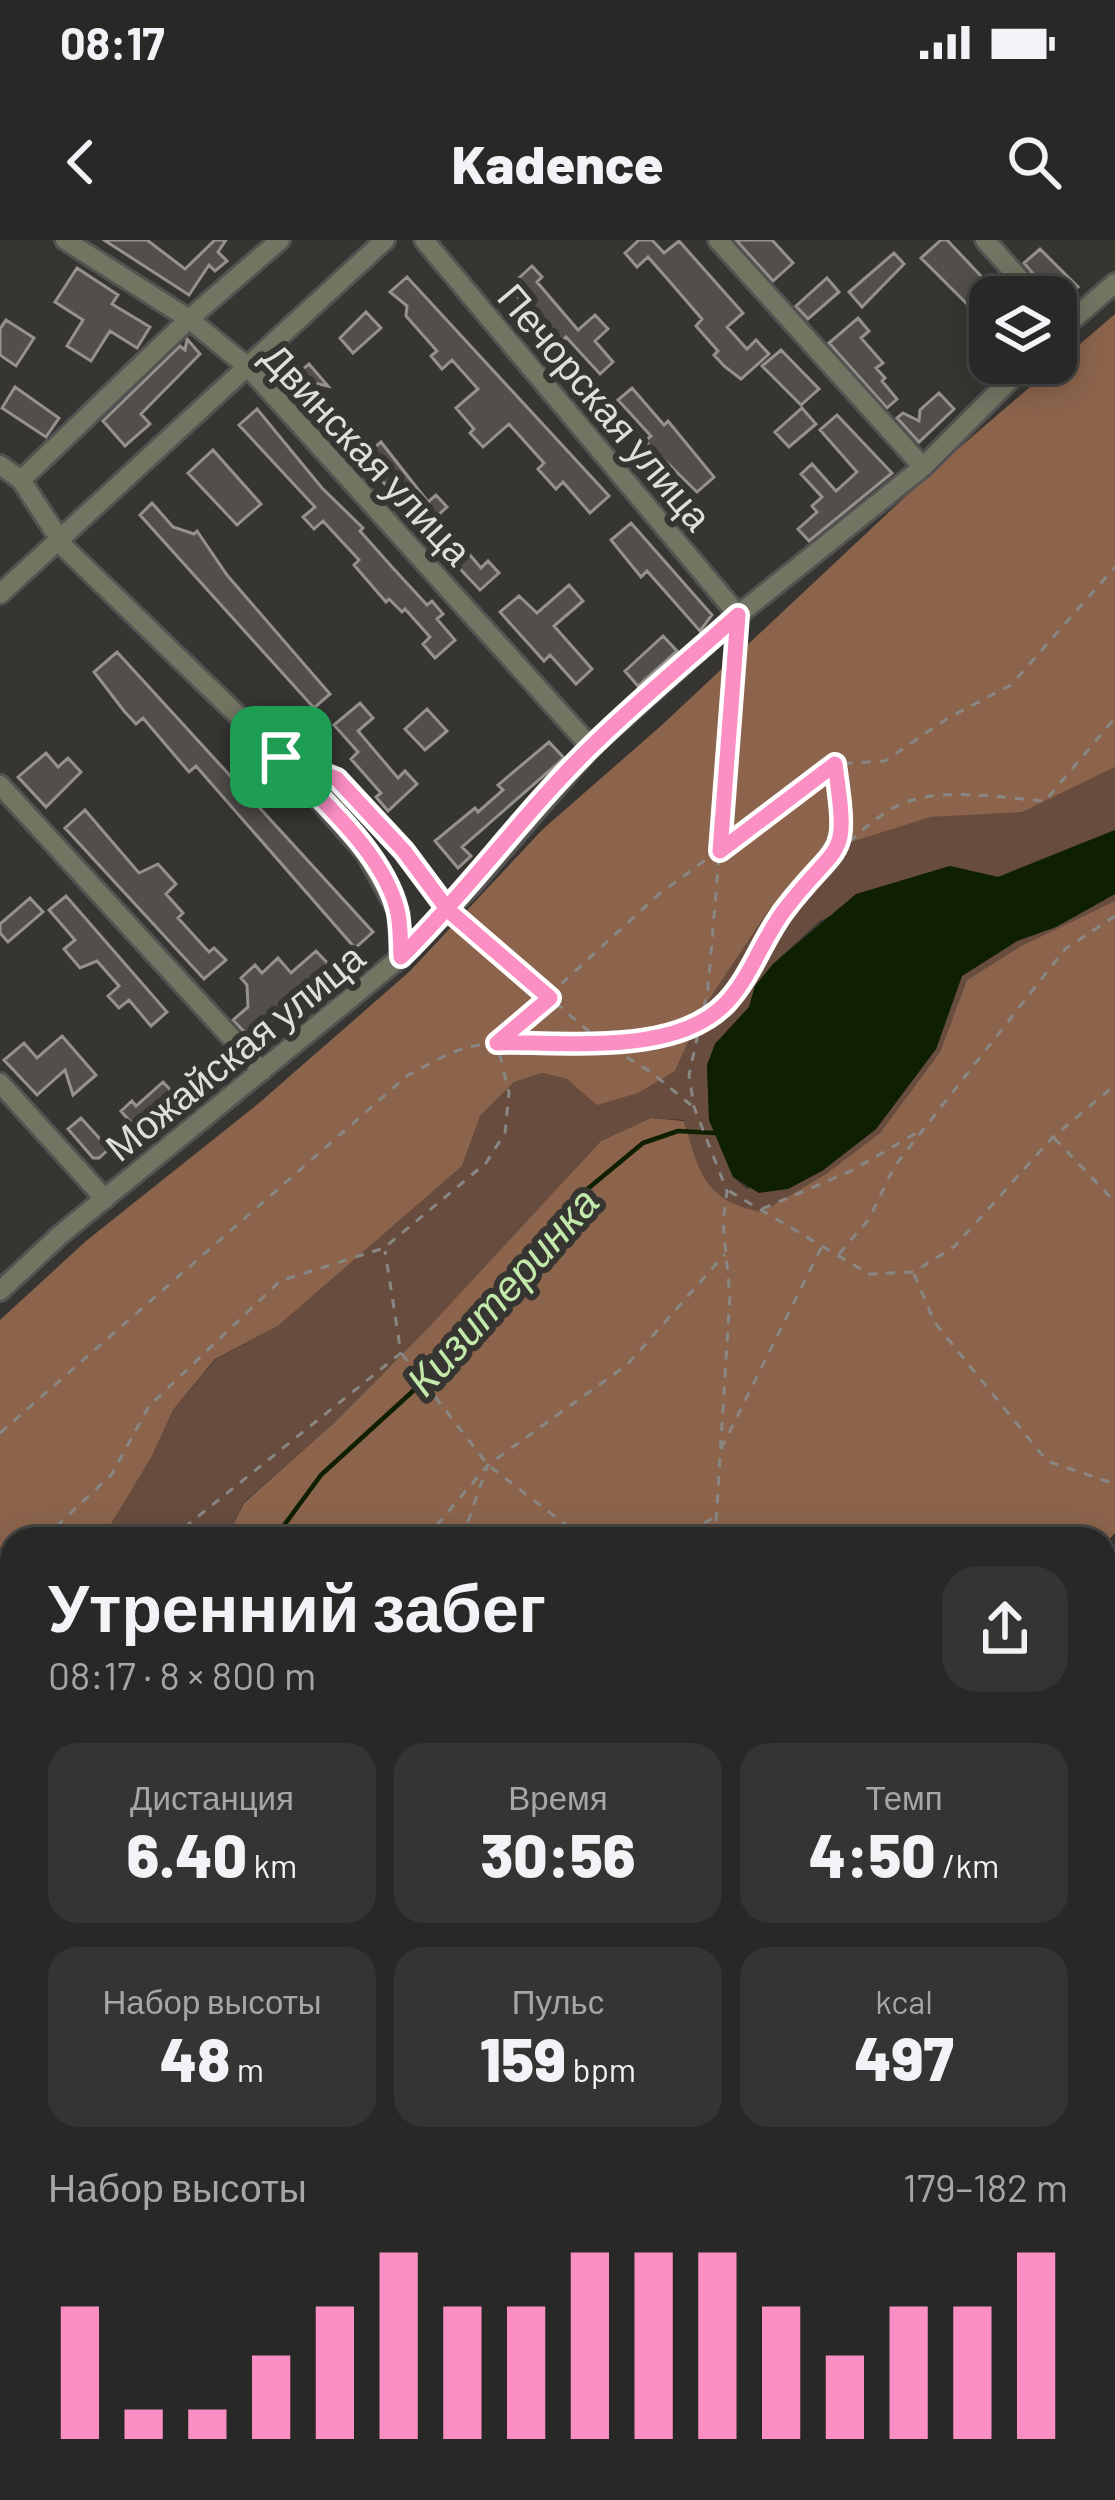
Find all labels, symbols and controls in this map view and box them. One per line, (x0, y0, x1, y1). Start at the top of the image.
text: 08:17 (60, 15, 165, 69)
icon: back (48, 129, 114, 195)
icon: search (1001, 129, 1067, 195)
text: Kadence (452, 130, 663, 195)
street label: Печорская улица (489, 273, 723, 539)
map controls (969, 276, 1077, 384)
button: layers (969, 276, 1077, 384)
street label: Двинская улица (253, 332, 483, 574)
pin (230, 706, 332, 808)
icon: arrive (248, 724, 314, 790)
street label: Можайская улица (95, 932, 373, 1170)
water label: Кизитеринка (395, 1176, 608, 1405)
text: Утренний забег (48, 1566, 546, 1645)
button: share (942, 1566, 1068, 1692)
text: 08:17 · 8 × 800 m (48, 1651, 316, 1698)
text: Дистанция (130, 1777, 294, 1817)
text: Время (508, 1777, 608, 1817)
text: Темп (865, 1777, 943, 1817)
text: 6.40 (127, 1818, 247, 1890)
text: 30:56 (480, 1818, 636, 1890)
text: 4:50 (809, 1818, 936, 1890)
text: km (247, 1845, 297, 1885)
text: /km (936, 1845, 999, 1885)
text: Набор высоты (103, 1981, 321, 2021)
text: Пульс (512, 1981, 604, 2021)
text: kcal (875, 1981, 933, 2021)
text: 497 (854, 2021, 954, 2093)
text: 48 (160, 2022, 230, 2094)
text: 159 (480, 2022, 566, 2094)
text: m (230, 2049, 264, 2089)
text: bpm (566, 2049, 636, 2089)
text: Набор высоты (48, 2163, 307, 2210)
text: 179–182 m (903, 2163, 1068, 2210)

